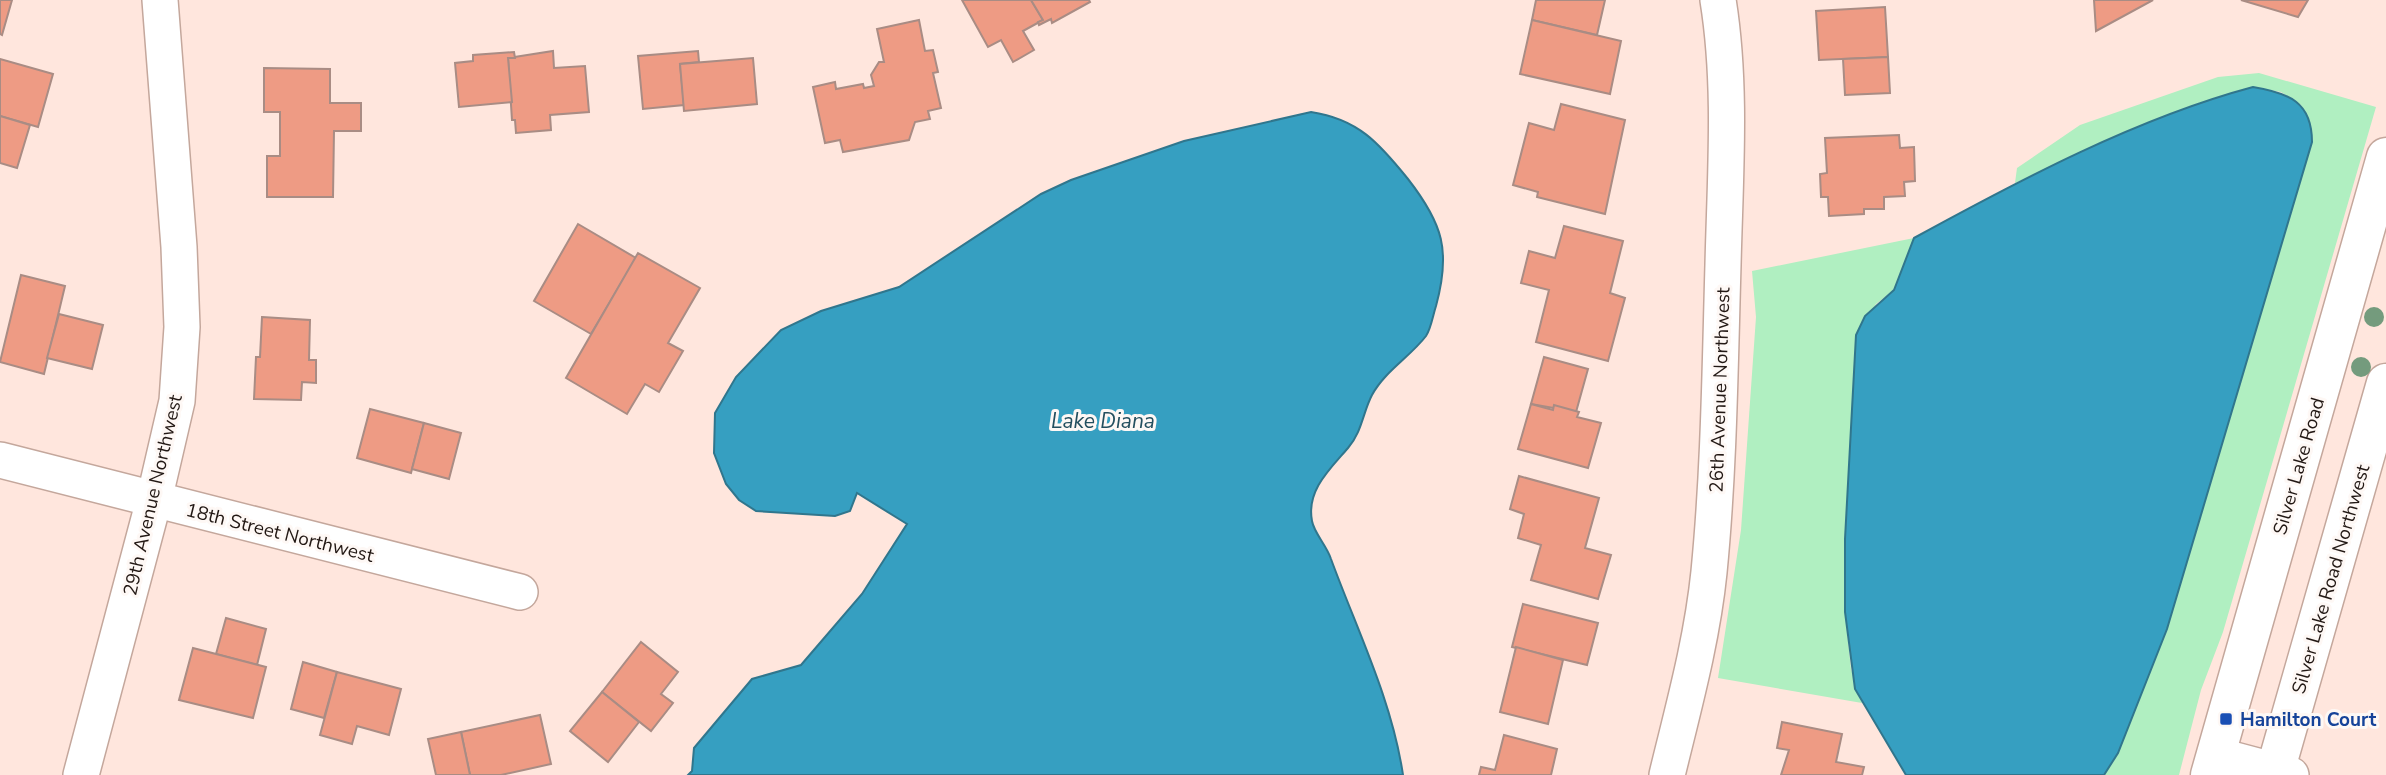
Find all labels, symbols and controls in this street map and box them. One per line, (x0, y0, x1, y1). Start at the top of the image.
street label: 26th Avenue Northwest (1703, 287, 1737, 493)
street label: 29th Avenue Northwest (117, 392, 189, 598)
street label: Silver Lake Road (2267, 395, 2331, 538)
water label: Lake Diana (1051, 407, 1155, 435)
street label: Silver Lake Road Northwest (2286, 461, 2376, 697)
street label: 18th Street Northwest (183, 497, 377, 569)
place label: Hamilton Court (2240, 707, 2377, 733)
marker: Hamilton Court (2218, 711, 2234, 727)

